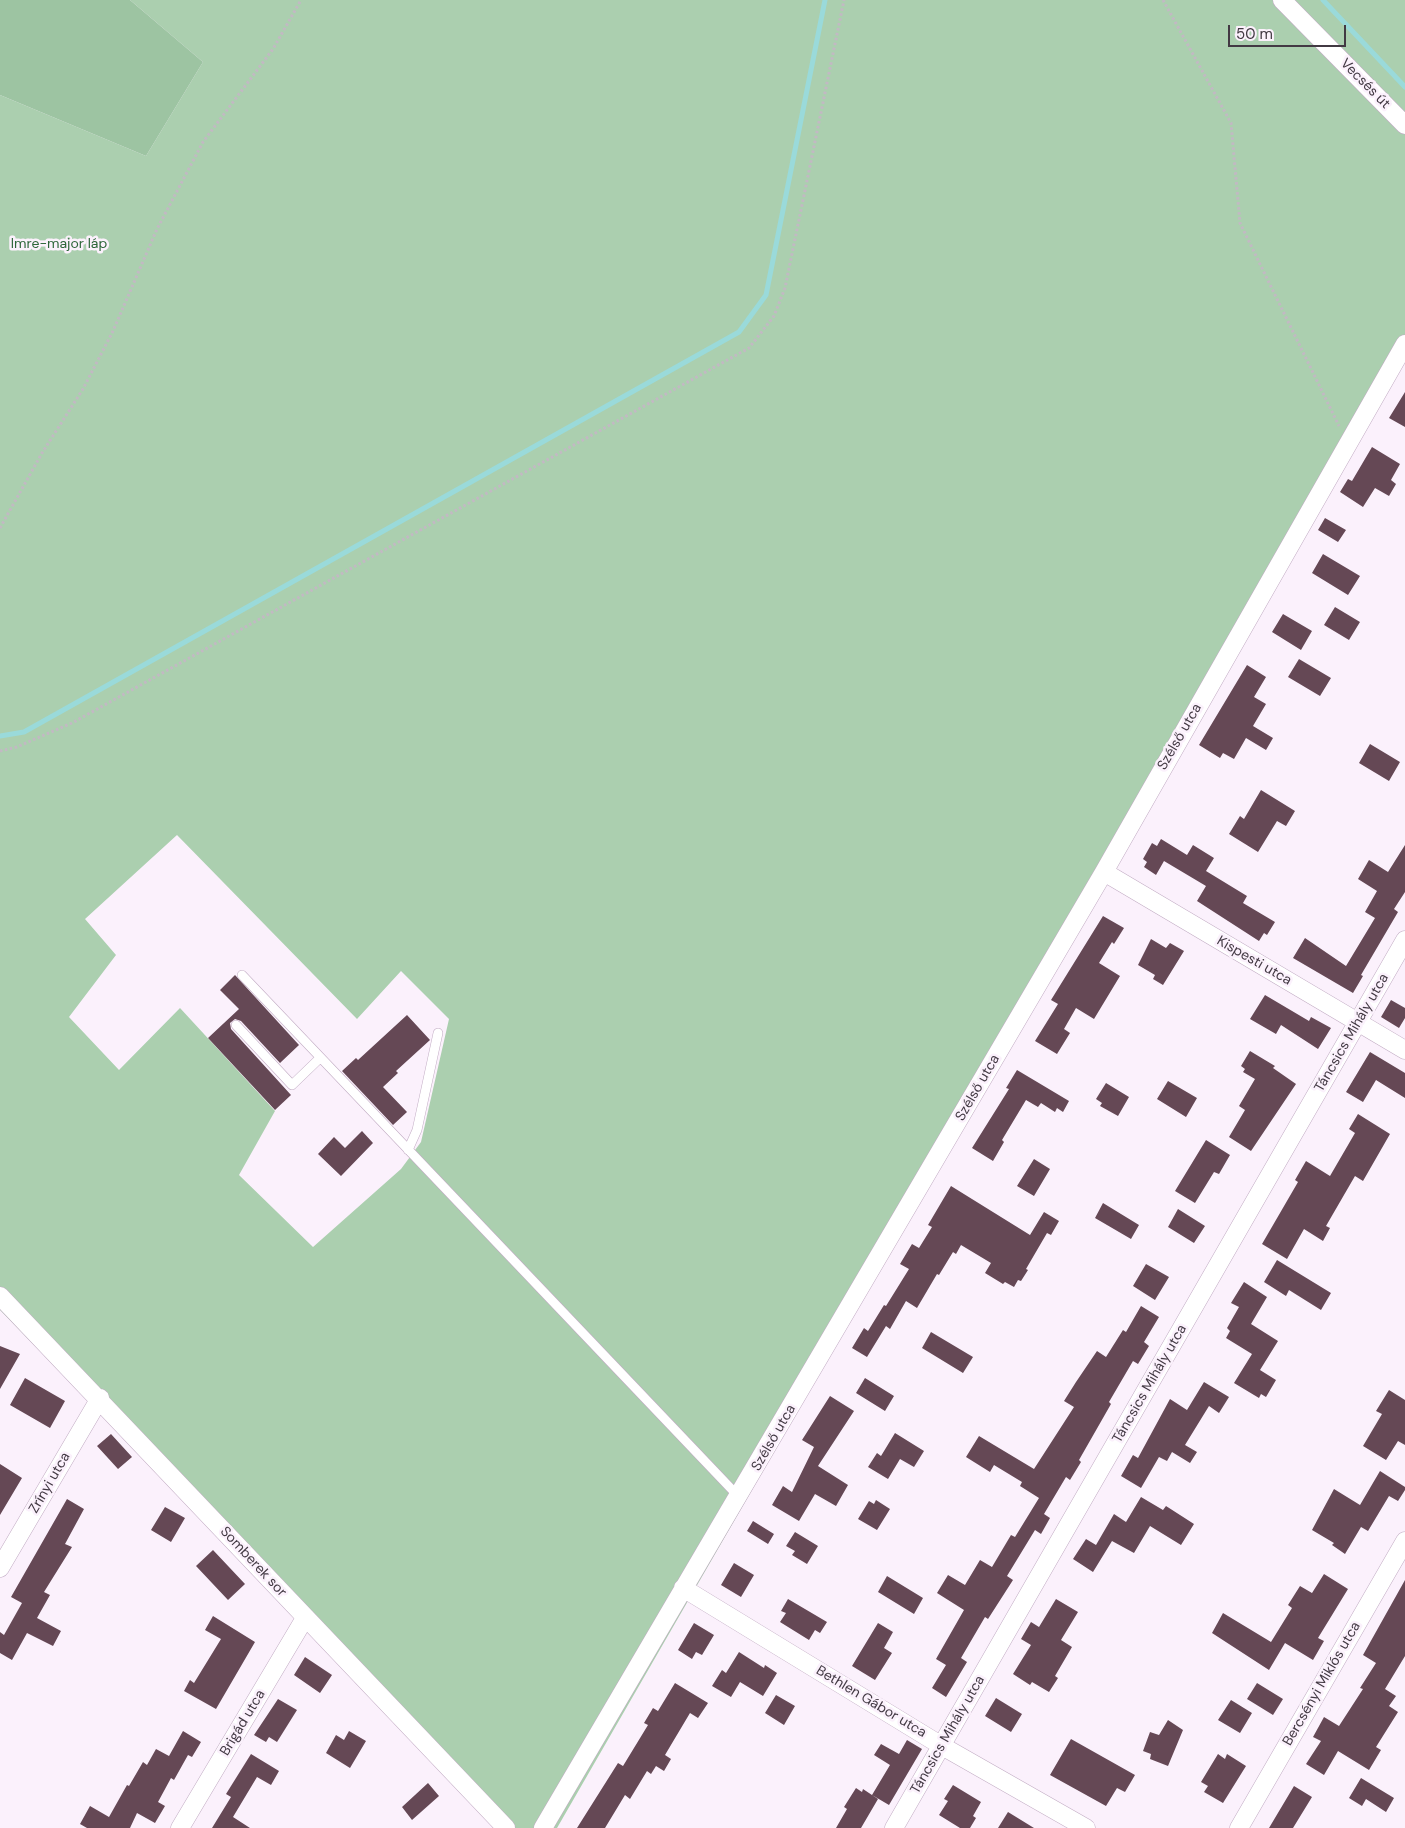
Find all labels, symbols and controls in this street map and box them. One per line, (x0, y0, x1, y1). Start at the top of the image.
scale bar (1230, 15, 1348, 47)
text: 50 m (1236, 24, 1273, 44)
street label: Vecsés út (1337, 56, 1393, 112)
park label: Imre-major láp (11, 236, 107, 252)
street label: Szélső utca (1154, 701, 1206, 773)
street label: Kispesti utca (1214, 933, 1294, 989)
street label: Táncsics Mihály utca (1311, 971, 1393, 1095)
street label: Szélső utca (952, 1052, 1004, 1124)
street label: Táncsics Mihály utca (1109, 1322, 1191, 1446)
street label: Szélső utca (748, 1402, 800, 1474)
street label: Zrínyi utca (26, 1450, 74, 1516)
street label: Somberek sor (216, 1523, 290, 1601)
street label: Bercsényi Miklós utca (1280, 1619, 1364, 1749)
street label: Bethlen Gábor utca (813, 1662, 929, 1742)
street label: Táncsics Mihály utca (907, 1673, 989, 1797)
street label: Brigád utca (217, 1687, 269, 1759)

